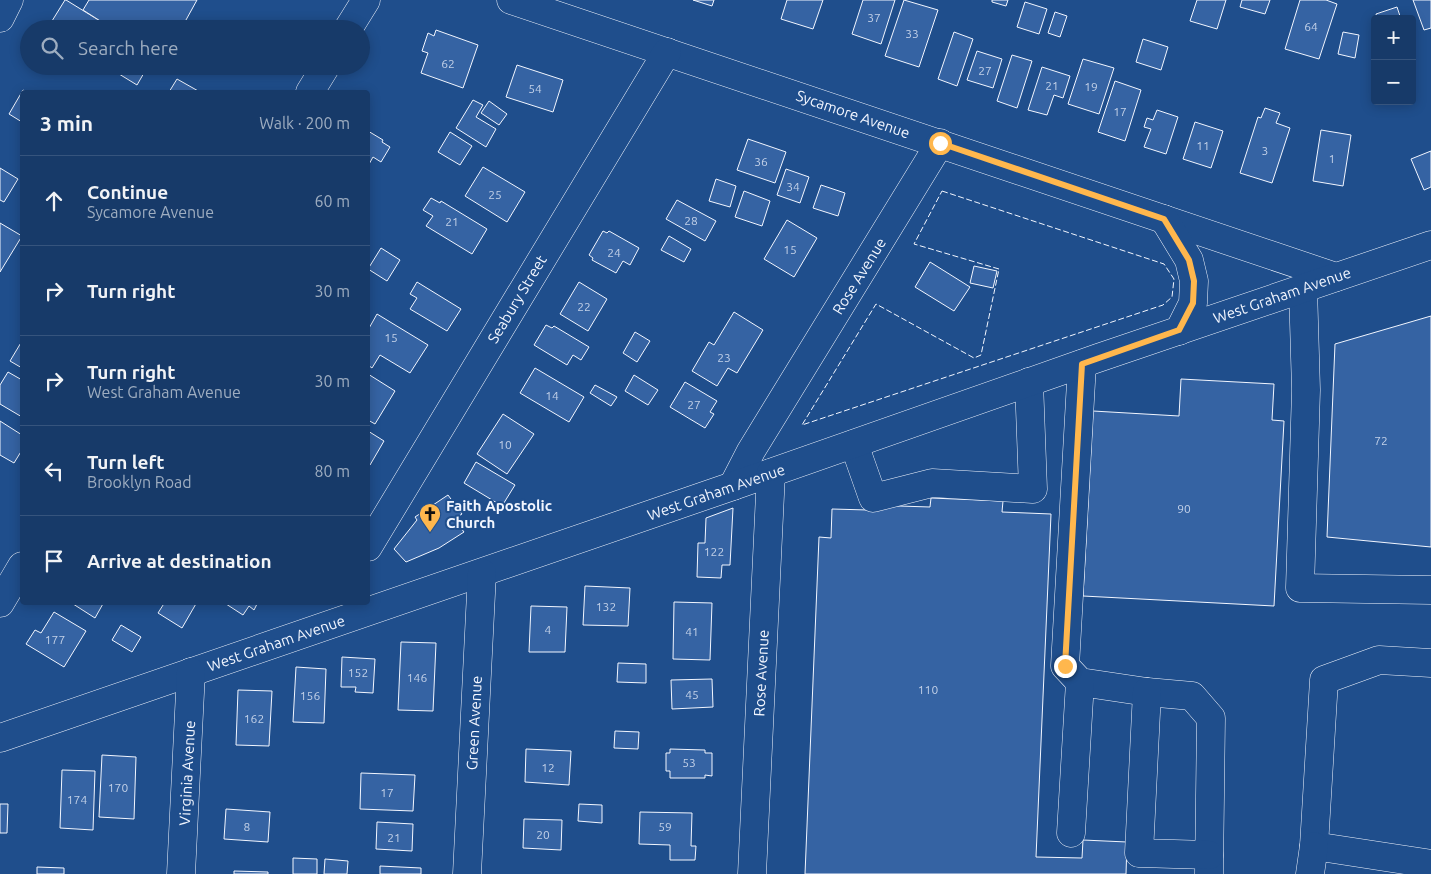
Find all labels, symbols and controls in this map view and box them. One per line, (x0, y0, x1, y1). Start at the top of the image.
house number: 37 (867, 11, 881, 24)
map controls (1371, 15, 1416, 105)
button: + (1371, 15, 1416, 60)
search box (20, 20, 370, 75)
house number: 64 (1304, 20, 1318, 33)
house number: 33 (905, 27, 919, 40)
icon: search (38, 34, 66, 62)
text: Search here (78, 37, 178, 59)
house number: 62 (441, 57, 455, 70)
button: − (1371, 60, 1416, 105)
house number: 27 (978, 64, 992, 77)
house number: 21 (1045, 79, 1059, 92)
house number: 19 (1084, 80, 1098, 93)
house number: 54 (528, 82, 542, 95)
street label: Sycamore Avenue (794, 87, 912, 141)
house number: 17 (1113, 105, 1127, 118)
text: 3 min (40, 111, 93, 135)
text: Walk · 200 m (259, 114, 350, 132)
route start (929, 132, 952, 155)
house number: 11 (1196, 139, 1210, 152)
house number: 3 (1262, 144, 1268, 157)
house number: 1 (1329, 152, 1335, 165)
house number: 36 (754, 155, 768, 168)
house number: 34 (786, 180, 800, 193)
text: Continue (87, 181, 168, 203)
icon: ahead (40, 187, 68, 215)
house number: 25 (488, 188, 502, 201)
text: 60 m (314, 192, 350, 210)
text: Sycamore Avenue (87, 203, 214, 221)
house number: 28 (684, 214, 698, 227)
house number: 21 (445, 215, 459, 228)
street label: Rose Avenue (829, 235, 889, 317)
house number: 15 (783, 243, 797, 256)
house number: 24 (607, 246, 621, 259)
street label: Seabury Street (484, 252, 550, 346)
street label: West Graham Avenue (1211, 263, 1353, 327)
icon: right (40, 277, 68, 305)
text: Turn right (87, 280, 175, 302)
text: 30 m (314, 282, 350, 300)
house number: 22 (577, 300, 591, 313)
house number: 15 (384, 331, 398, 344)
house number: 23 (717, 351, 731, 364)
text: Turn right (87, 361, 175, 383)
icon: right (40, 367, 68, 395)
text: 30 m (314, 372, 350, 390)
text: West Graham Avenue (87, 383, 241, 401)
house number: 14 (545, 389, 559, 402)
house number: 27 (687, 398, 701, 411)
house number: 72 (1374, 434, 1388, 447)
house number: 10 (498, 438, 512, 451)
text: Turn left (87, 451, 165, 473)
icon: left (40, 457, 68, 485)
street label: West Graham Avenue (645, 460, 787, 524)
text: 80 m (314, 462, 350, 480)
text: Brooklyn Road (87, 473, 192, 491)
place label: Faith Apostolic Church (446, 497, 552, 531)
church icon: Faith Apostolic Church (418, 502, 442, 533)
house number: 90 (1177, 502, 1191, 515)
house number: 122 (704, 545, 724, 558)
icon: arrive (40, 547, 68, 575)
text: Arrive at destination (87, 550, 272, 572)
house number: 132 (596, 600, 616, 613)
street label: West Graham Avenue (205, 611, 347, 675)
house number: 4 (545, 623, 552, 636)
house number: 41 (685, 625, 699, 638)
street label: Rose Avenue (750, 629, 772, 717)
house number: 177 (45, 633, 65, 646)
route end (1054, 655, 1077, 678)
house number: 152 (348, 666, 368, 679)
house number: 146 (407, 671, 427, 684)
street label: Green Avenue (463, 675, 485, 771)
house number: 110 (918, 683, 938, 696)
house number: 45 (685, 688, 699, 701)
house number: 156 (300, 689, 320, 702)
house number: 162 (244, 712, 264, 725)
street label: Virginia Avenue (176, 720, 198, 826)
house number: 53 (682, 756, 696, 769)
house number: 12 (541, 761, 555, 774)
house number: 170 (108, 781, 128, 794)
house number: 17 (380, 786, 394, 799)
house number: 174 (67, 793, 87, 806)
house number: 8 (244, 820, 251, 833)
house number: 59 (658, 820, 672, 833)
house number: 20 (536, 828, 550, 841)
house number: 21 (387, 831, 401, 844)

